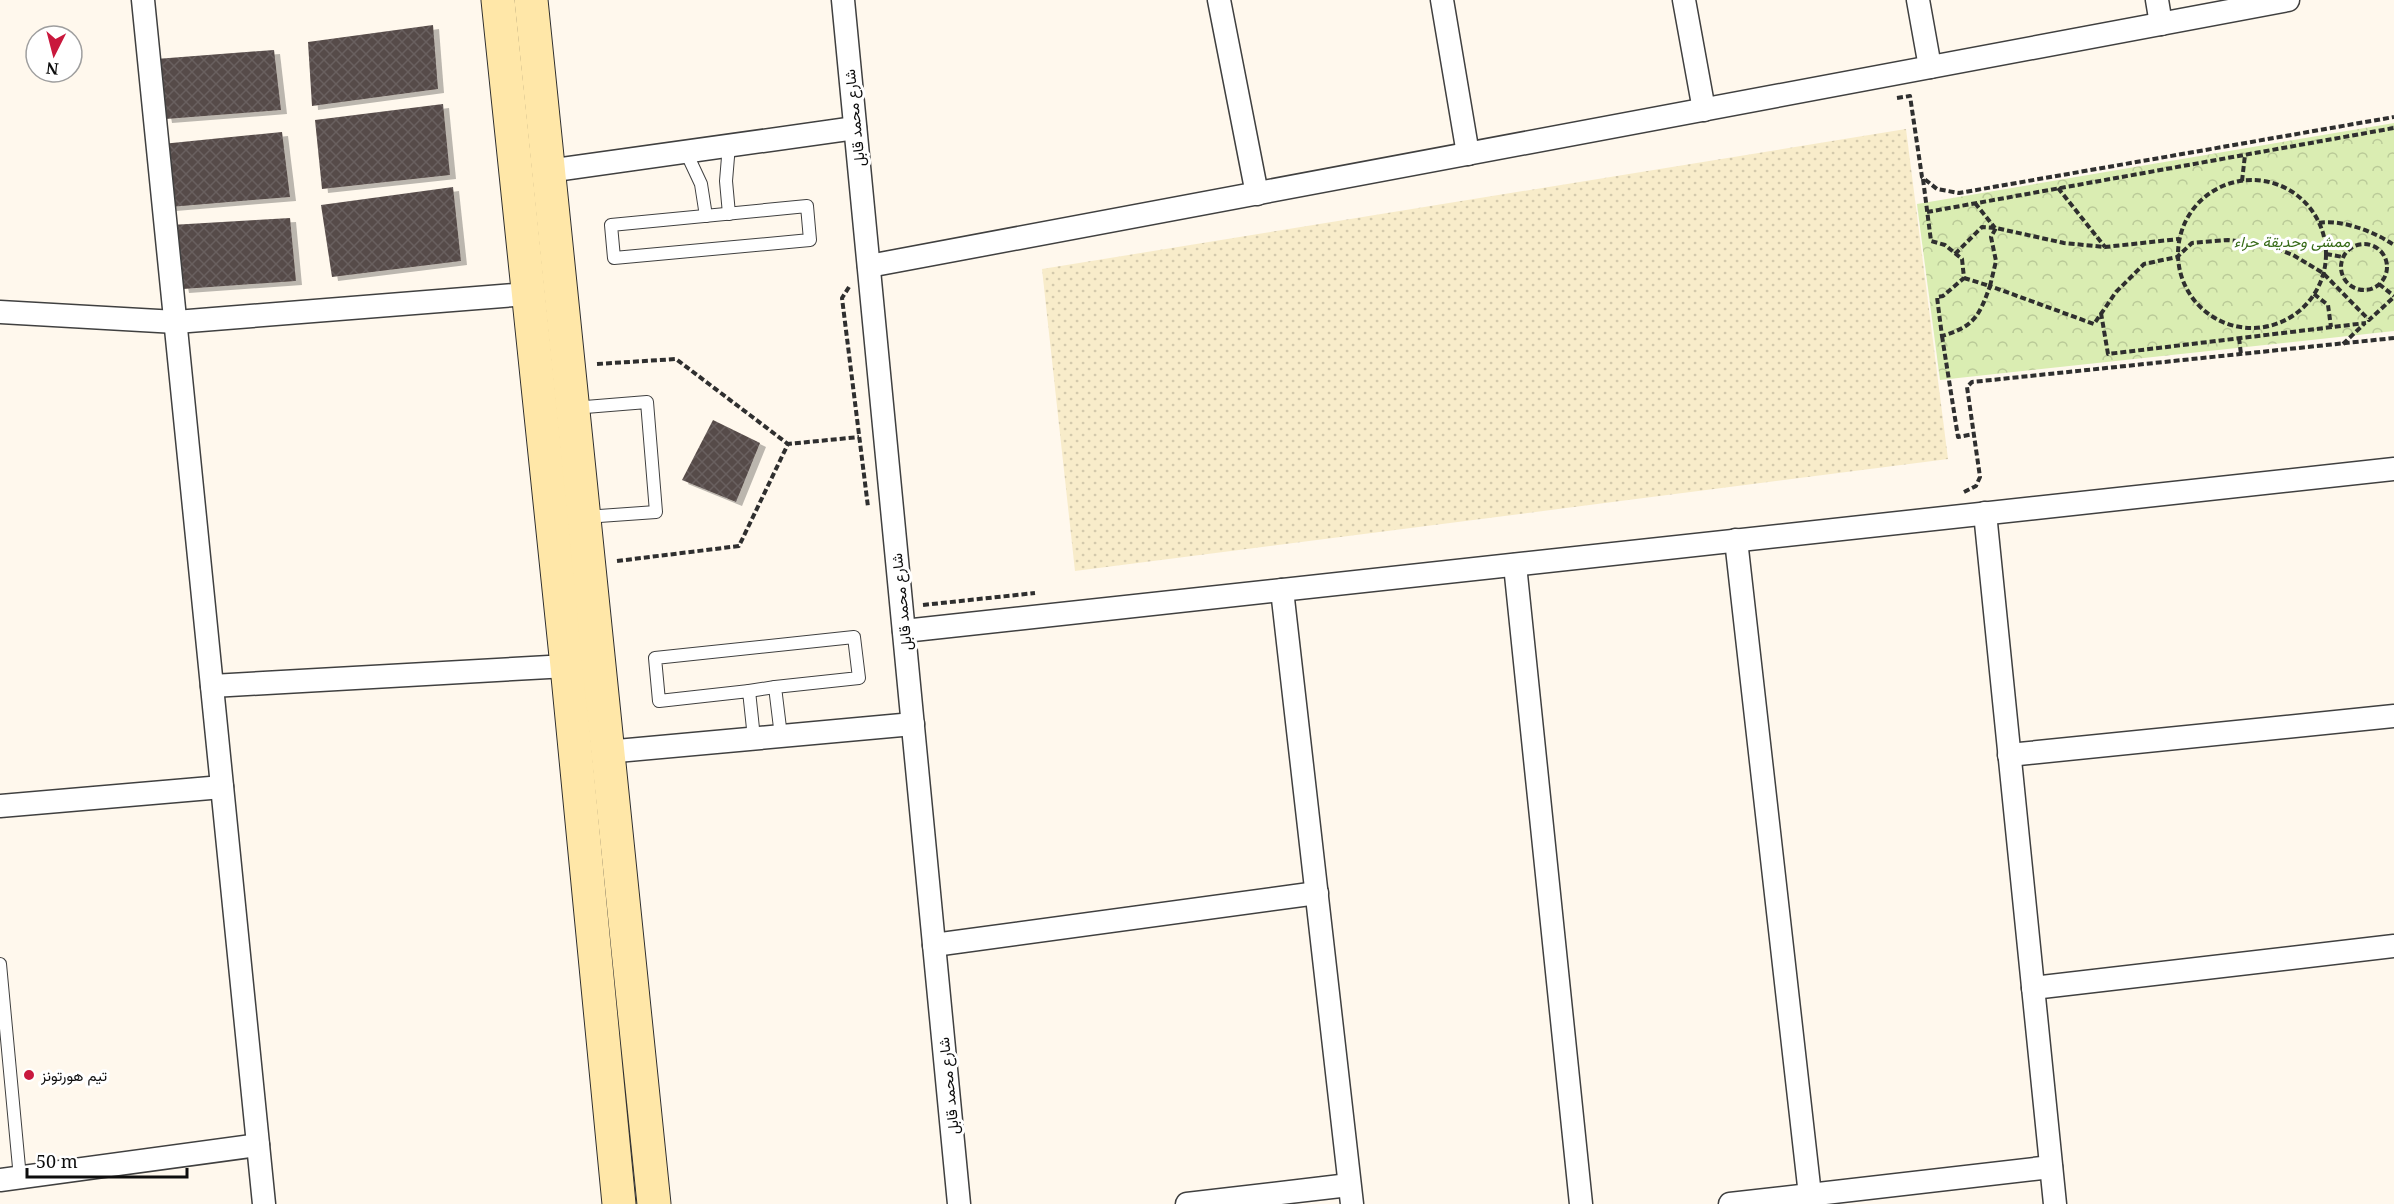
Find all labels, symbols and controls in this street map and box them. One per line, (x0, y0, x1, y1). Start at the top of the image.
north arrow (24, 24, 84, 84)
text: N (45, 57, 60, 81)
street label: شارع محمد قابل (839, 68, 871, 168)
park label: ممشى وحديقة حراء (2234, 231, 2351, 251)
street label: شارع محمد قابل (886, 552, 918, 652)
street label: شارع محمد قابل (933, 1036, 965, 1136)
place label: تيم هورتونز (40, 1065, 107, 1086)
marker: تيم هورتونز (22, 1068, 36, 1082)
scale bar (27, 1141, 188, 1179)
text: 50 m (36, 1149, 78, 1173)

